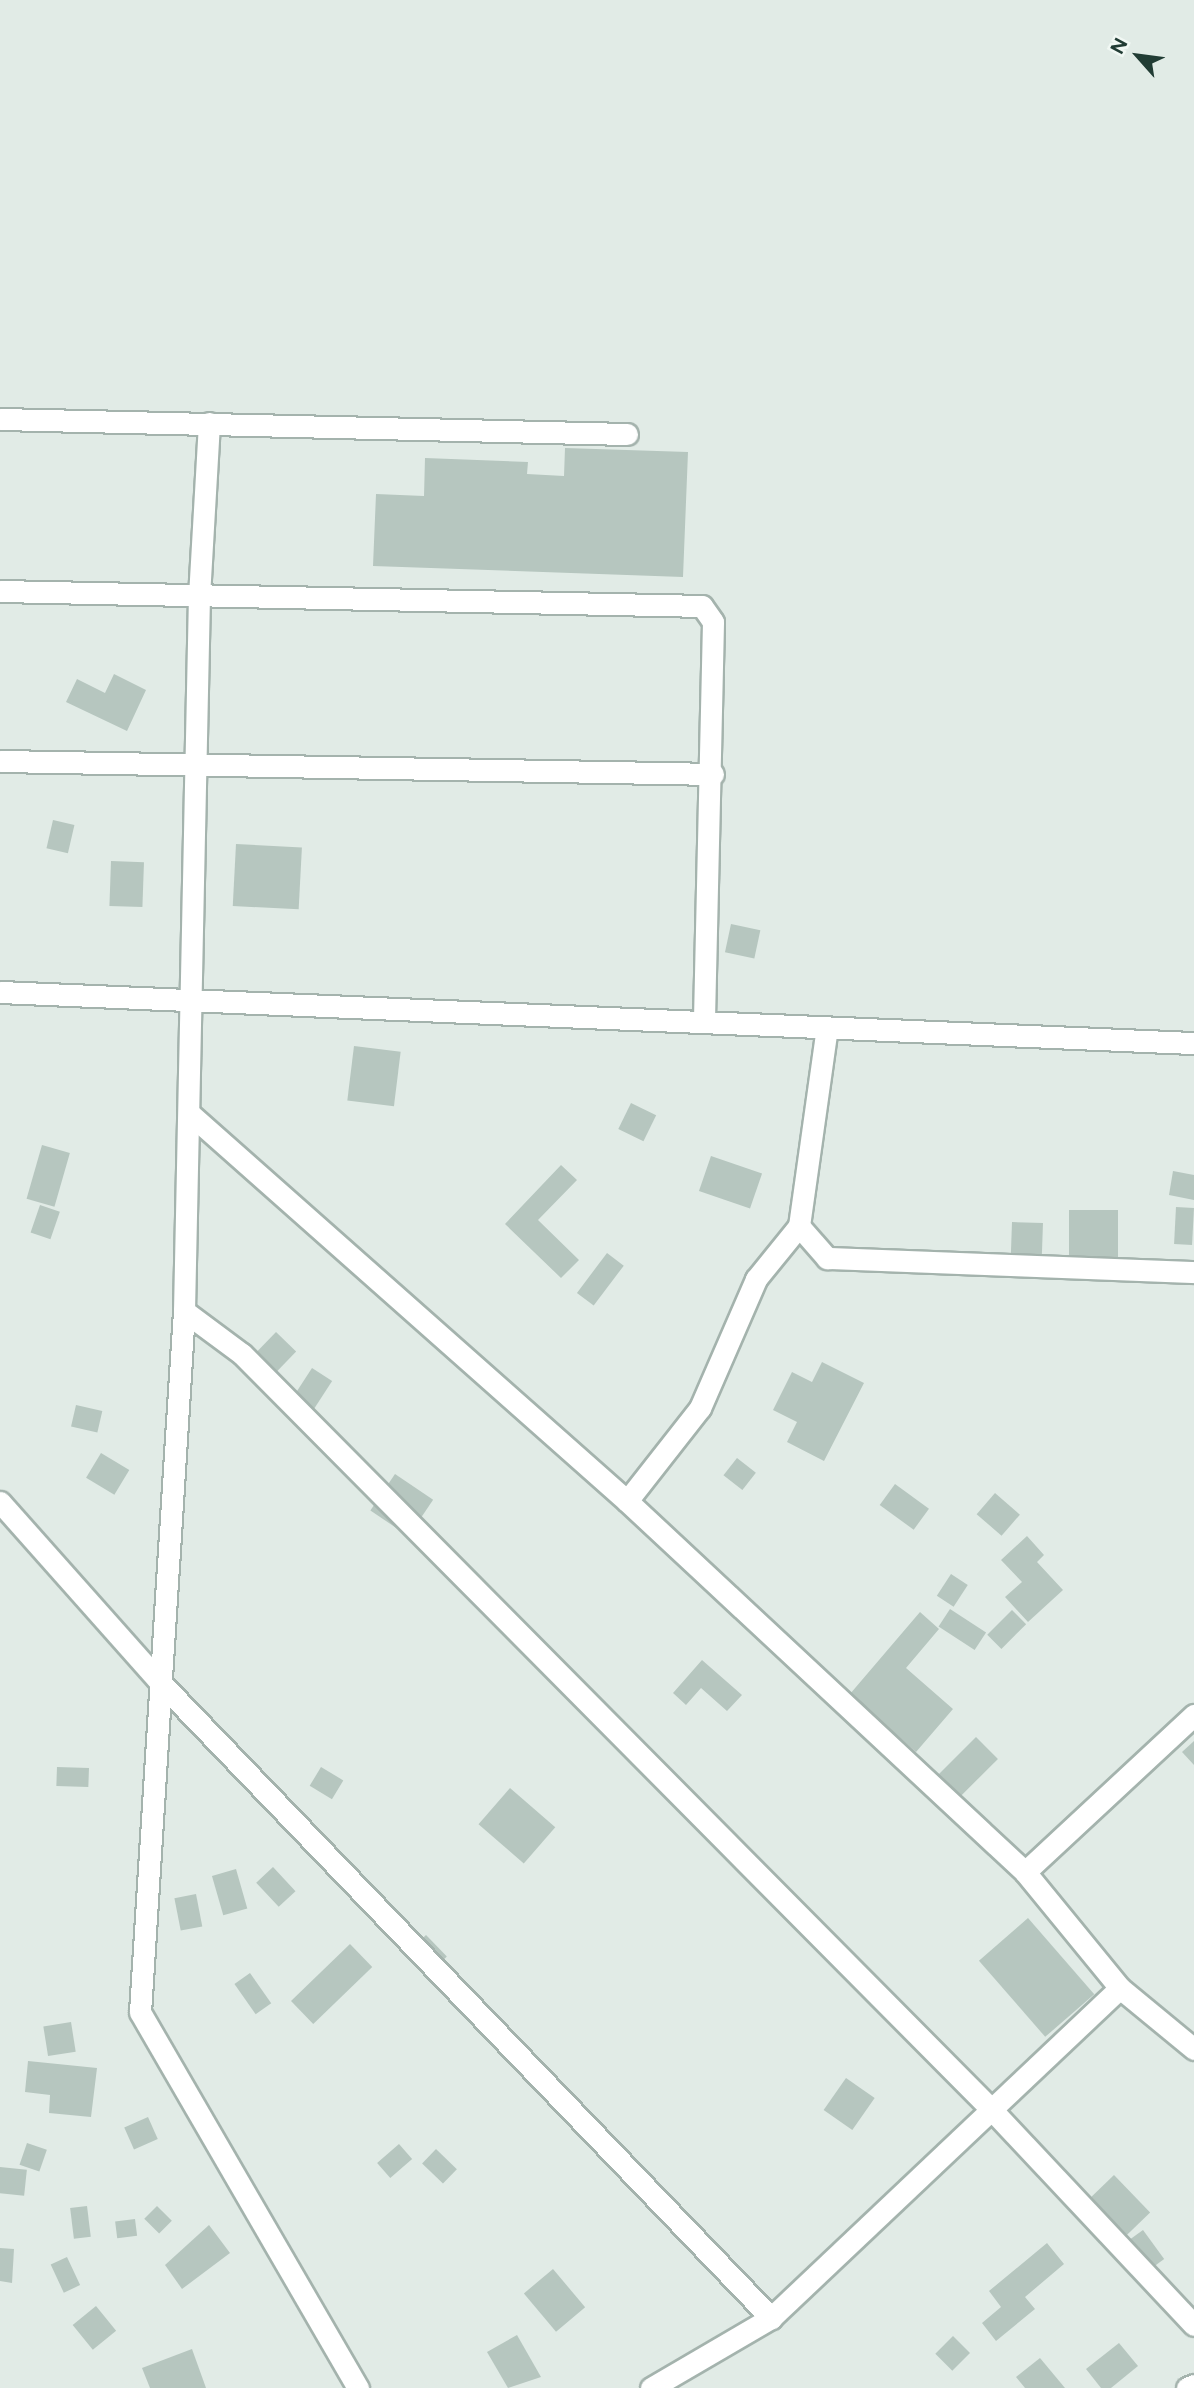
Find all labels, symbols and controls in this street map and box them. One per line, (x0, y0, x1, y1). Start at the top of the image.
north arrow (1103, 21, 1173, 91)
text: N (1105, 34, 1133, 58)

